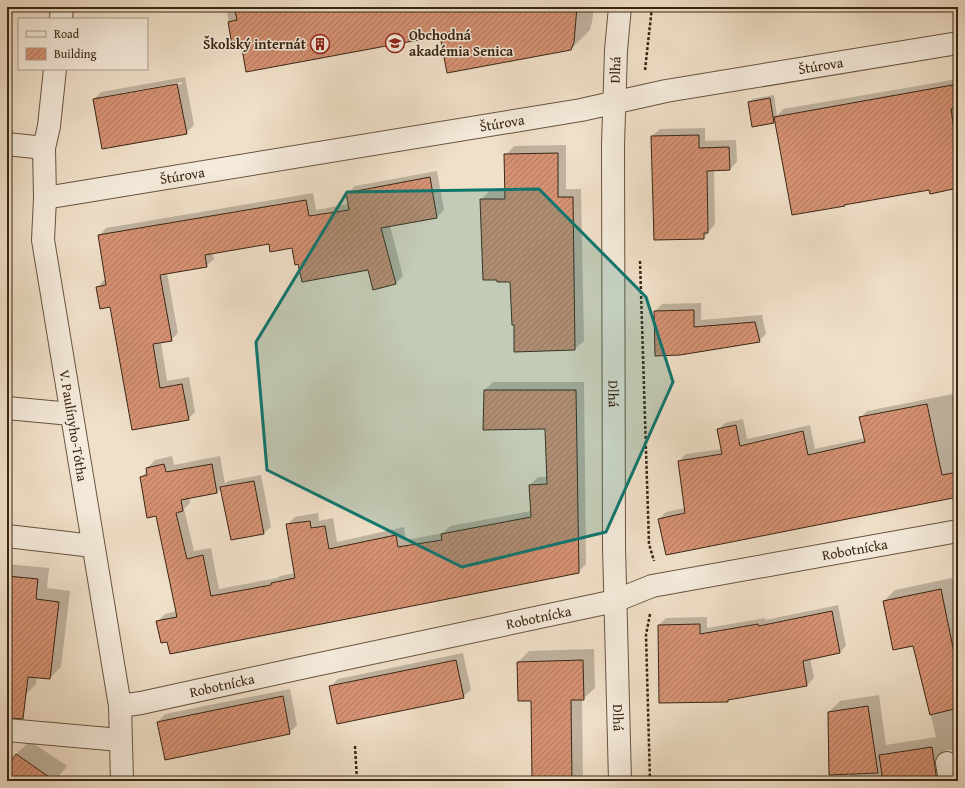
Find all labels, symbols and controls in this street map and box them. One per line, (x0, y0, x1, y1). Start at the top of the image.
legend (18, 18, 148, 70)
text: Road (54, 25, 80, 42)
place label: Obchodná akadémia Senica (409, 25, 514, 61)
school or university icon: Obchodná akadémia Senica (384, 32, 406, 54)
building icon: Školský internát (309, 33, 331, 55)
place label: Školský internát (203, 34, 307, 54)
text: Building (54, 45, 97, 62)
street label: Štúrova (797, 52, 845, 79)
street label: Dlhá (605, 56, 625, 84)
street label: Štúrova (478, 109, 526, 137)
street label: Štúrova (158, 162, 206, 189)
street label: V. Paulínyho-Tótha (55, 368, 93, 483)
street label: Dlhá (604, 380, 624, 408)
street label: Robotnícka (820, 534, 889, 565)
street label: Robotnícka (504, 601, 573, 634)
street label: Robotnícka (187, 668, 257, 702)
street label: Dlhá (608, 704, 629, 732)

